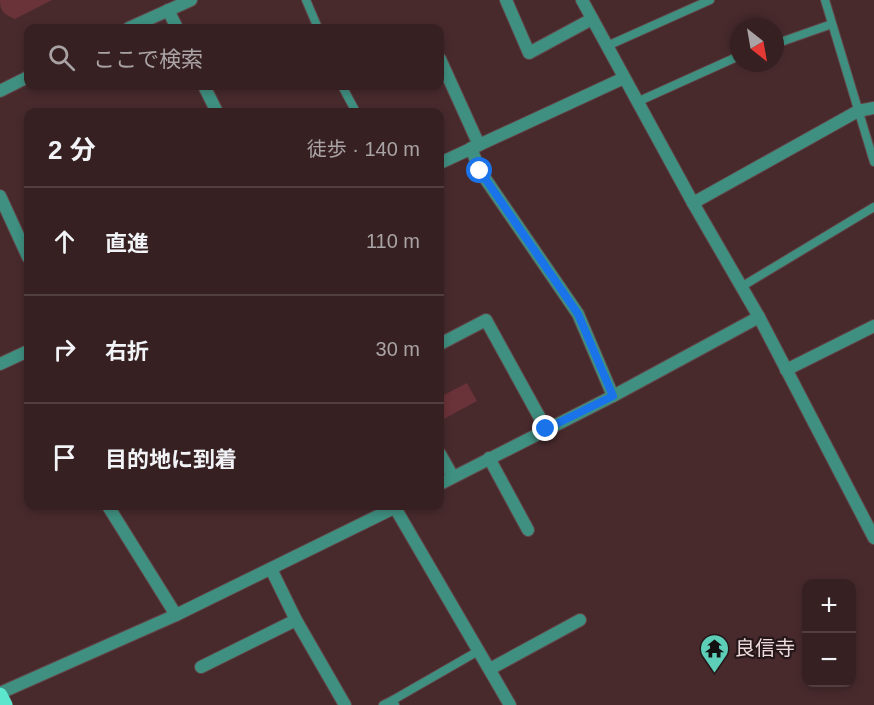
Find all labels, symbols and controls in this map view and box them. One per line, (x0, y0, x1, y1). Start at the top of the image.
north arrow (730, 18, 784, 72)
search box (24, 24, 444, 90)
icon: search (45, 41, 78, 74)
text: ここで検索 (93, 47, 203, 72)
text: 2 分 (48, 135, 96, 165)
text: 徒歩 · 140 m (307, 138, 420, 160)
route start (466, 157, 492, 183)
icon: ahead (48, 225, 81, 258)
text: 110 m (366, 230, 420, 252)
text: 直進 (105, 231, 149, 256)
icon: right (48, 333, 81, 366)
text: 30 m (376, 338, 420, 360)
text: 右折 (105, 339, 149, 364)
route end (532, 415, 558, 441)
icon: arrive (48, 441, 81, 474)
text: 目的地に到着 (105, 447, 237, 472)
map controls (802, 579, 856, 687)
button: + (802, 579, 856, 633)
temple icon: 良信寺 (698, 632, 730, 674)
button: − (802, 633, 856, 687)
place label: 良信寺 (735, 637, 795, 659)

